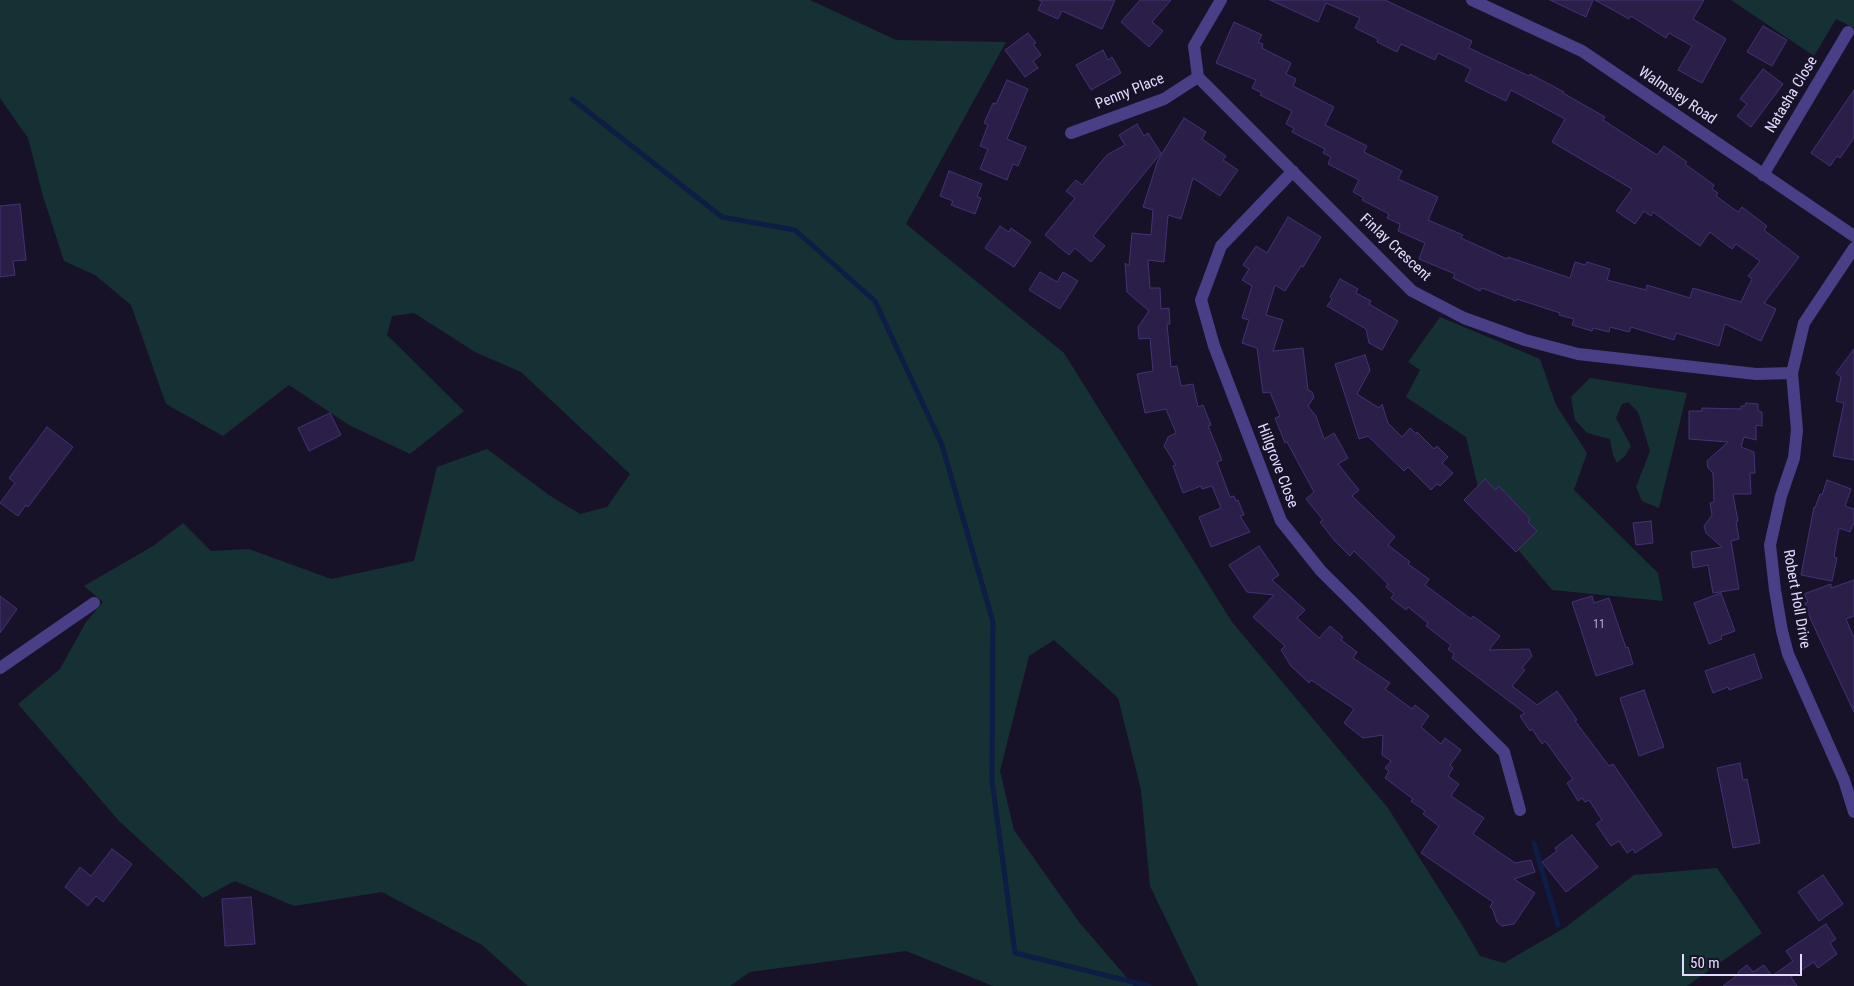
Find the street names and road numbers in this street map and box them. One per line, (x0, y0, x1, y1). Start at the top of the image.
street label: Natasha Close (1762, 53, 1822, 137)
street label: Walmsley Road (1635, 63, 1719, 129)
street label: Penny Place (1093, 70, 1167, 114)
street label: Finlay Crescent (1356, 211, 1434, 285)
street label: Hillgrove Close (1253, 421, 1301, 511)
street label: Robert Holl Drive (1778, 548, 1814, 650)

